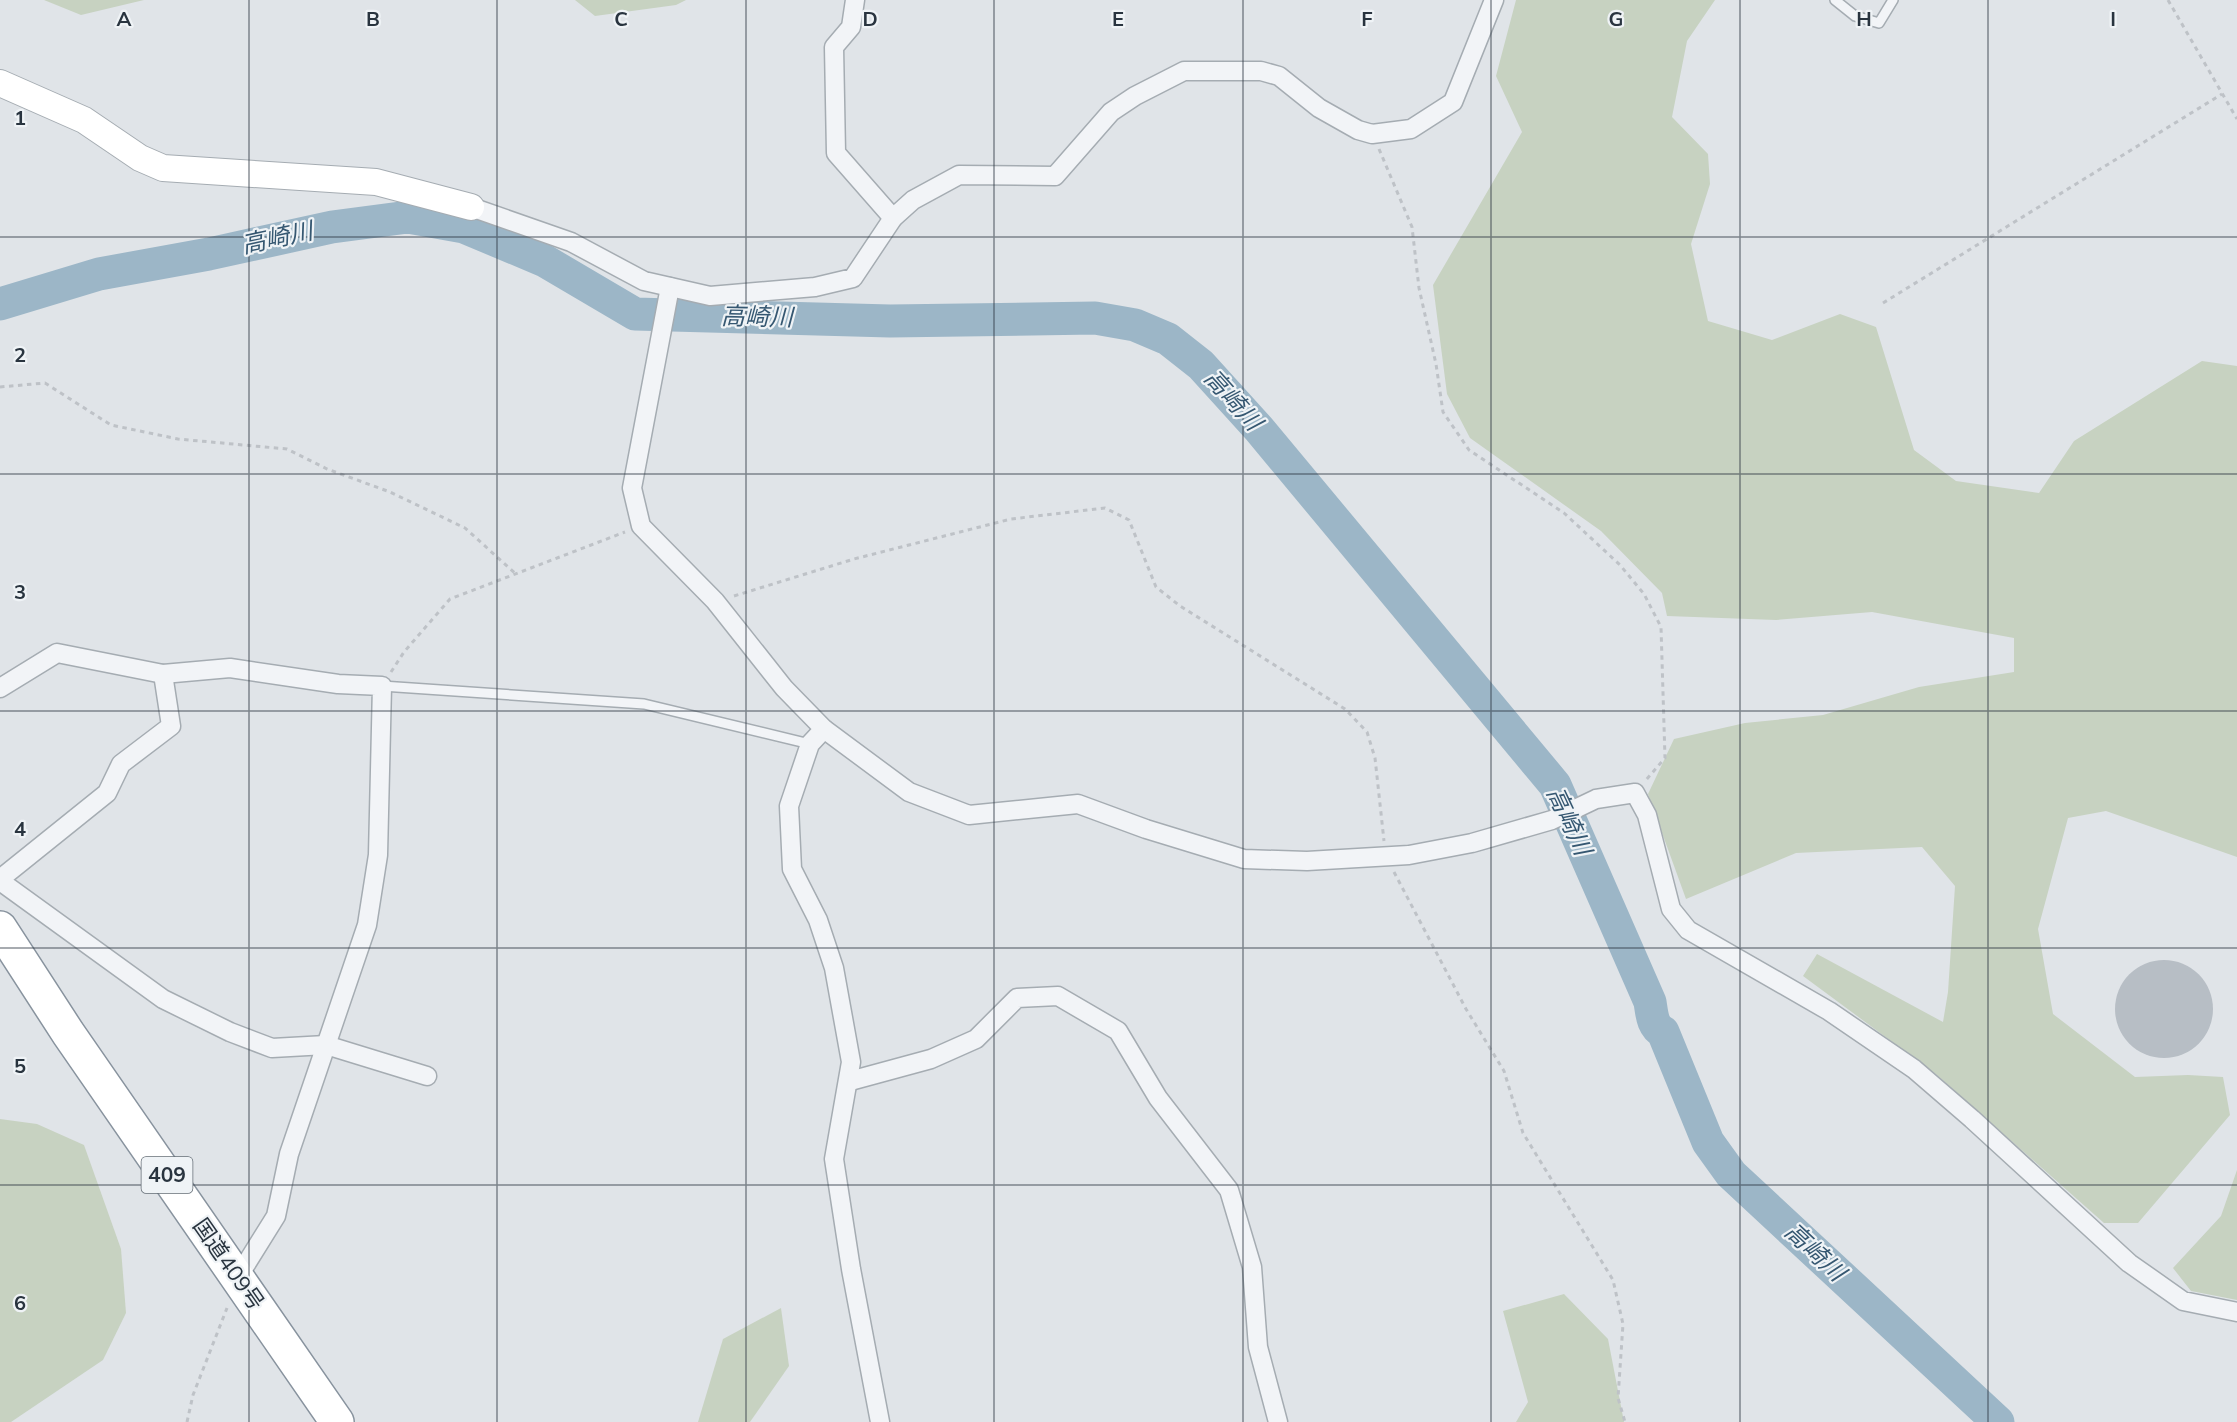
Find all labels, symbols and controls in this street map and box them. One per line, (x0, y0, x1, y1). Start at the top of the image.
text: A (117, 6, 132, 31)
text: B (366, 6, 380, 31)
text: C (614, 6, 628, 31)
text: D (862, 6, 878, 31)
text: E (1112, 6, 1124, 31)
text: F (1361, 6, 1373, 31)
text: G (1609, 6, 1623, 31)
text: H (1856, 6, 1872, 31)
text: I (2110, 6, 2116, 31)
text: 1 (14, 105, 26, 130)
water label: 高崎川 (238, 214, 318, 259)
water label: 高崎川 (721, 300, 796, 332)
text: 2 (14, 342, 26, 367)
water label: 高崎川 (1199, 363, 1271, 438)
text: 3 (14, 579, 26, 604)
water label: 高崎川 (1541, 782, 1600, 862)
text: 4 (14, 816, 26, 841)
text: 5 (14, 1053, 26, 1078)
road number: 409 (142, 1157, 192, 1193)
street label: 国道409号 (187, 1213, 271, 1315)
water label: 高崎川 (1779, 1216, 1854, 1289)
text: 6 (14, 1290, 26, 1315)

